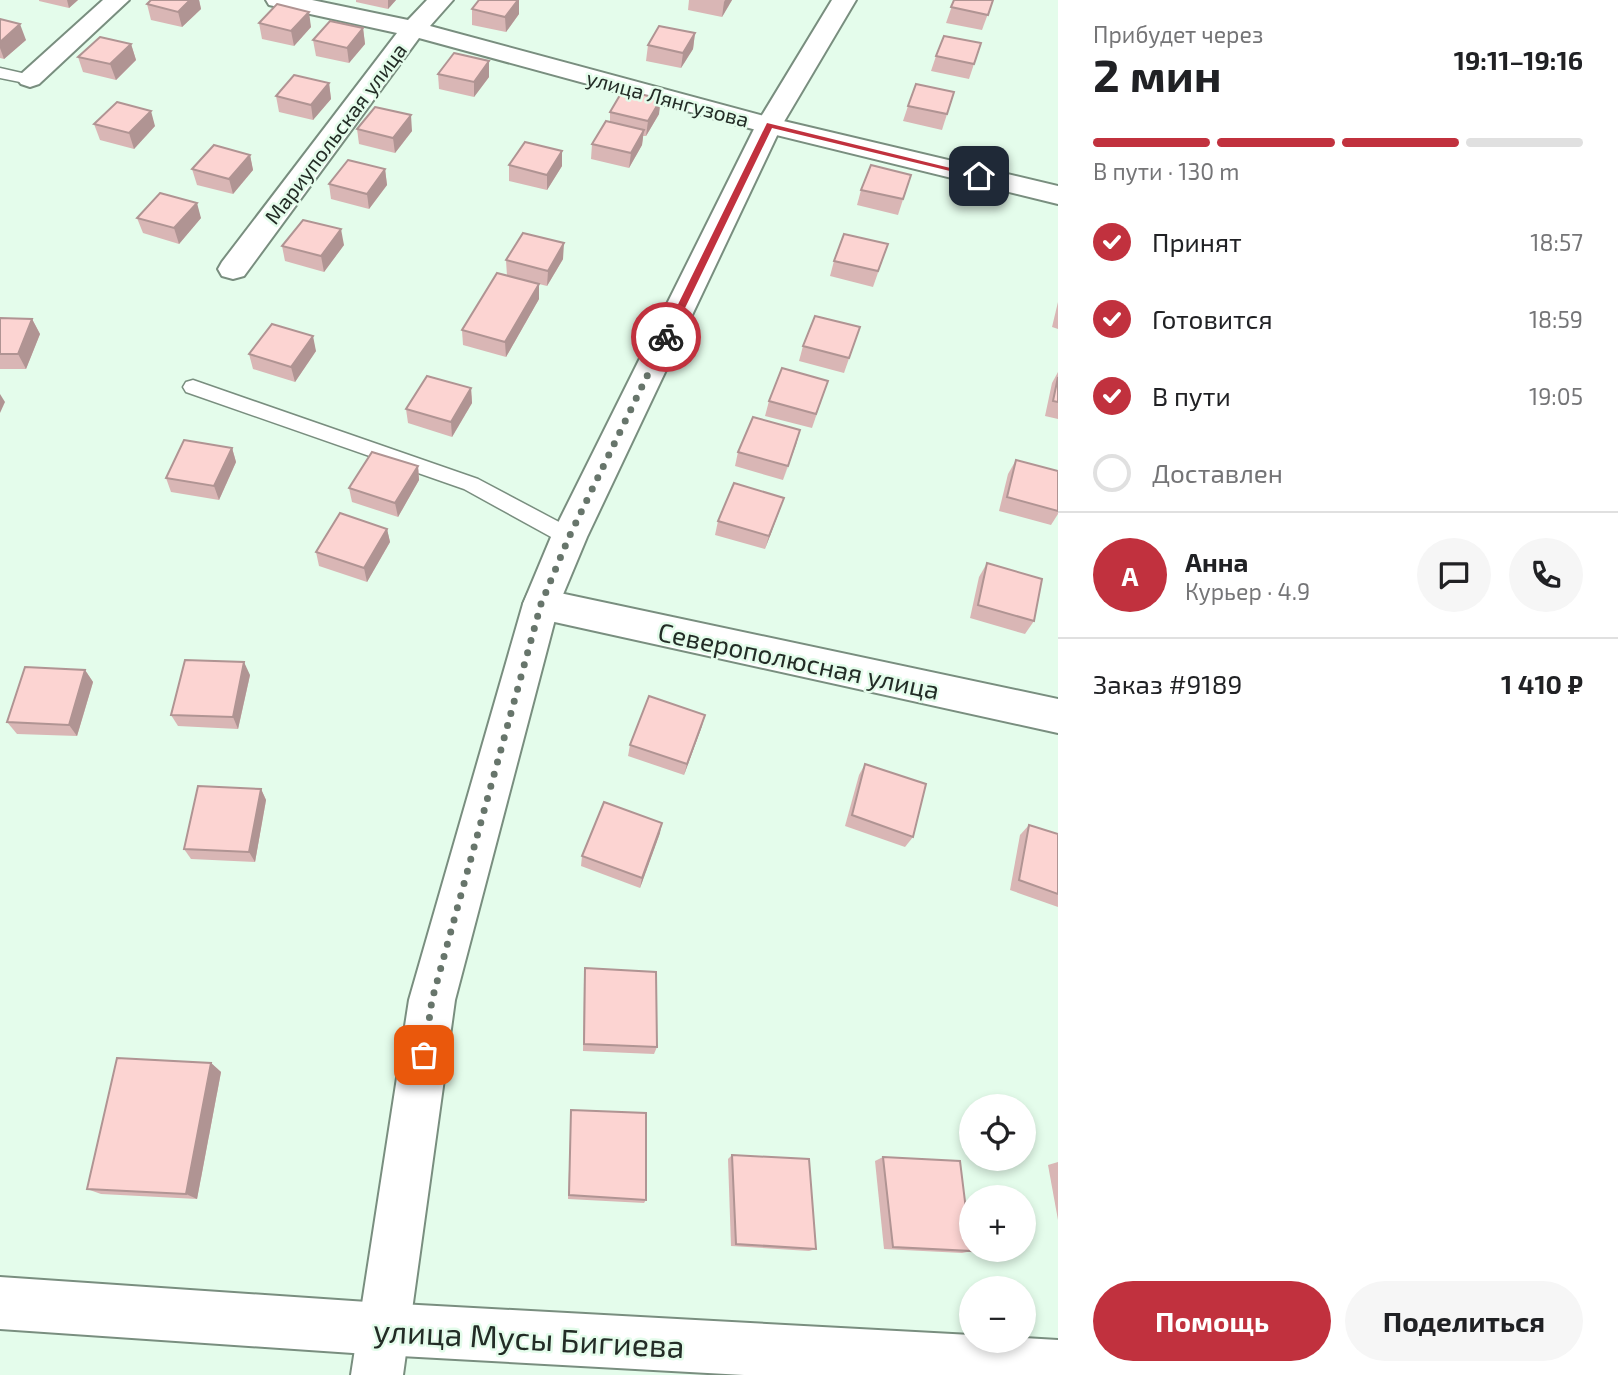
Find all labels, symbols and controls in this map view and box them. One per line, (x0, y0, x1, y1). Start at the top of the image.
text: Прибудет через (1093, 20, 1263, 48)
street label: Мариупольская улица (259, 38, 412, 229)
text: 19:11–19:16 (1454, 44, 1583, 75)
text: 2 мин (1093, 46, 1222, 101)
street label: улица Лянгузова (584, 64, 752, 133)
pin (949, 146, 1009, 206)
icon: home (960, 157, 998, 195)
text: В пути · 130 m (1093, 157, 1239, 185)
icon: check (1093, 223, 1131, 261)
text: Принят (1152, 226, 1242, 257)
text: 18:57 (1530, 228, 1583, 256)
icon: check (1093, 300, 1131, 338)
courier (631, 302, 701, 372)
text: Готовится (1152, 303, 1273, 334)
text: 18:59 (1529, 305, 1583, 333)
icon: bike (647, 318, 685, 356)
icon: check (1093, 377, 1131, 415)
text: В пути (1152, 380, 1231, 411)
text: 19:05 (1529, 382, 1583, 410)
text: Доставлен (1152, 457, 1283, 488)
button: chat (1417, 538, 1491, 612)
button: phone (1509, 538, 1583, 612)
text: Анна (1185, 546, 1248, 577)
text: А (1122, 560, 1138, 591)
text: Курьер · 4.9 (1185, 577, 1310, 605)
street label: Северополюсная улица (655, 615, 942, 706)
text: Заказ #9189 (1093, 668, 1242, 699)
text: 1 410 ₽ (1501, 668, 1583, 699)
pin (394, 1025, 454, 1085)
icon: bag (405, 1036, 443, 1074)
map controls (959, 1094, 1036, 1353)
button: locate (959, 1094, 1036, 1171)
button: + (959, 1185, 1036, 1262)
button: − (959, 1276, 1036, 1353)
button: Помощь (1093, 1281, 1331, 1361)
button: Поделиться (1345, 1281, 1583, 1361)
street label: улица Мусы Бигиева (372, 1310, 686, 1365)

